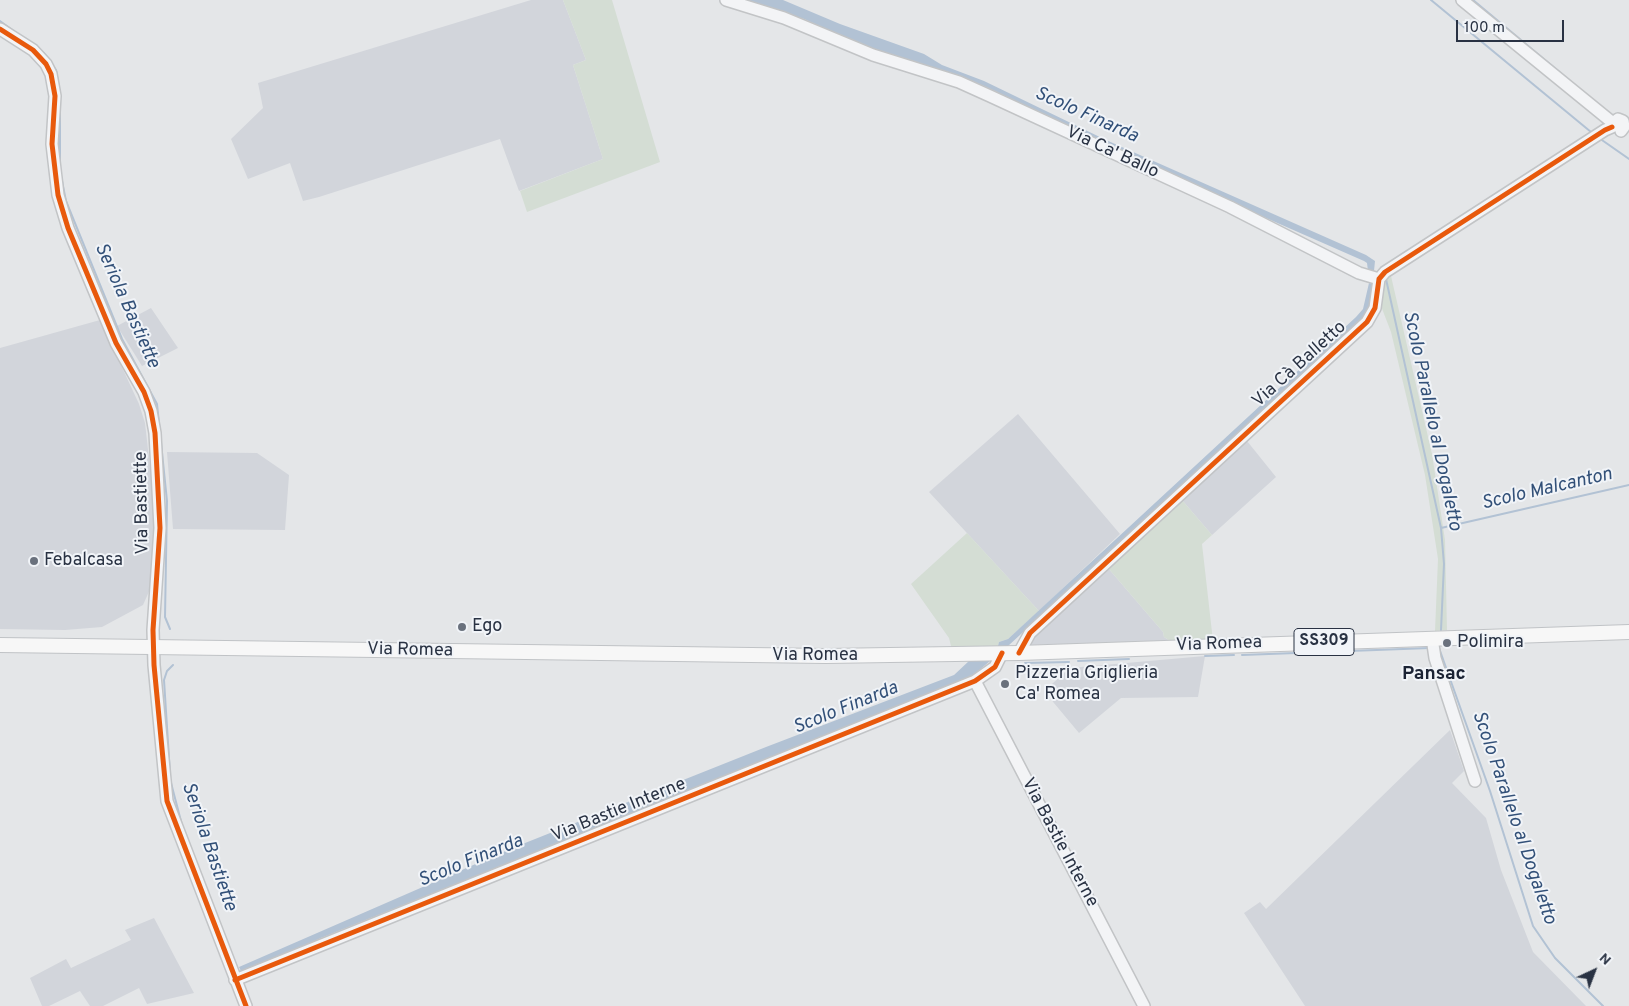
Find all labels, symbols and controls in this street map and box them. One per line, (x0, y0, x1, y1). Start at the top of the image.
scale bar (1459, 10, 1566, 42)
text: 100 m (1464, 19, 1505, 38)
water label: Scolo Finarda (1031, 83, 1141, 149)
street label: Via Ca' Ballo (1062, 122, 1162, 184)
water label: Seriola Bastiette (88, 240, 164, 372)
water label: Scolo Parallelo al Dogaletto (1397, 309, 1465, 533)
street label: Via Cà Balletto (1249, 317, 1351, 413)
street label: Via Bastiette (131, 451, 155, 555)
water label: Scolo Malcanton (1480, 464, 1614, 516)
place label: Febalcasa (44, 550, 123, 572)
marker: Febalcasa (28, 555, 40, 567)
place label: Ego (472, 616, 502, 638)
marker: Ego (456, 621, 468, 633)
road number: SS309 (1294, 628, 1354, 656)
place label: Polimira (1457, 632, 1524, 654)
street label: Via Romea (1176, 633, 1262, 657)
marker: Polimira (1441, 637, 1453, 649)
street label: Via Romea (367, 639, 453, 663)
street label: Via Romea (772, 645, 858, 667)
place label: Pizzeria Griglieria Ca' Romea (1015, 663, 1158, 706)
district label: Pansac (1402, 664, 1466, 686)
water label: Scolo Finarda (790, 678, 902, 740)
marker: Pizzeria Griglieria Ca' Romea (999, 678, 1011, 690)
water label: Scolo Parallelo al Dogaletto (1466, 708, 1560, 928)
street label: Via Bastie Interne (549, 774, 689, 848)
street label: Via Bastie Interne (1016, 775, 1102, 911)
water label: Seriola Bastiette (175, 780, 241, 914)
water label: Scolo Finarda (415, 831, 527, 893)
north arrow (1569, 946, 1619, 996)
text: N (1595, 950, 1614, 969)

